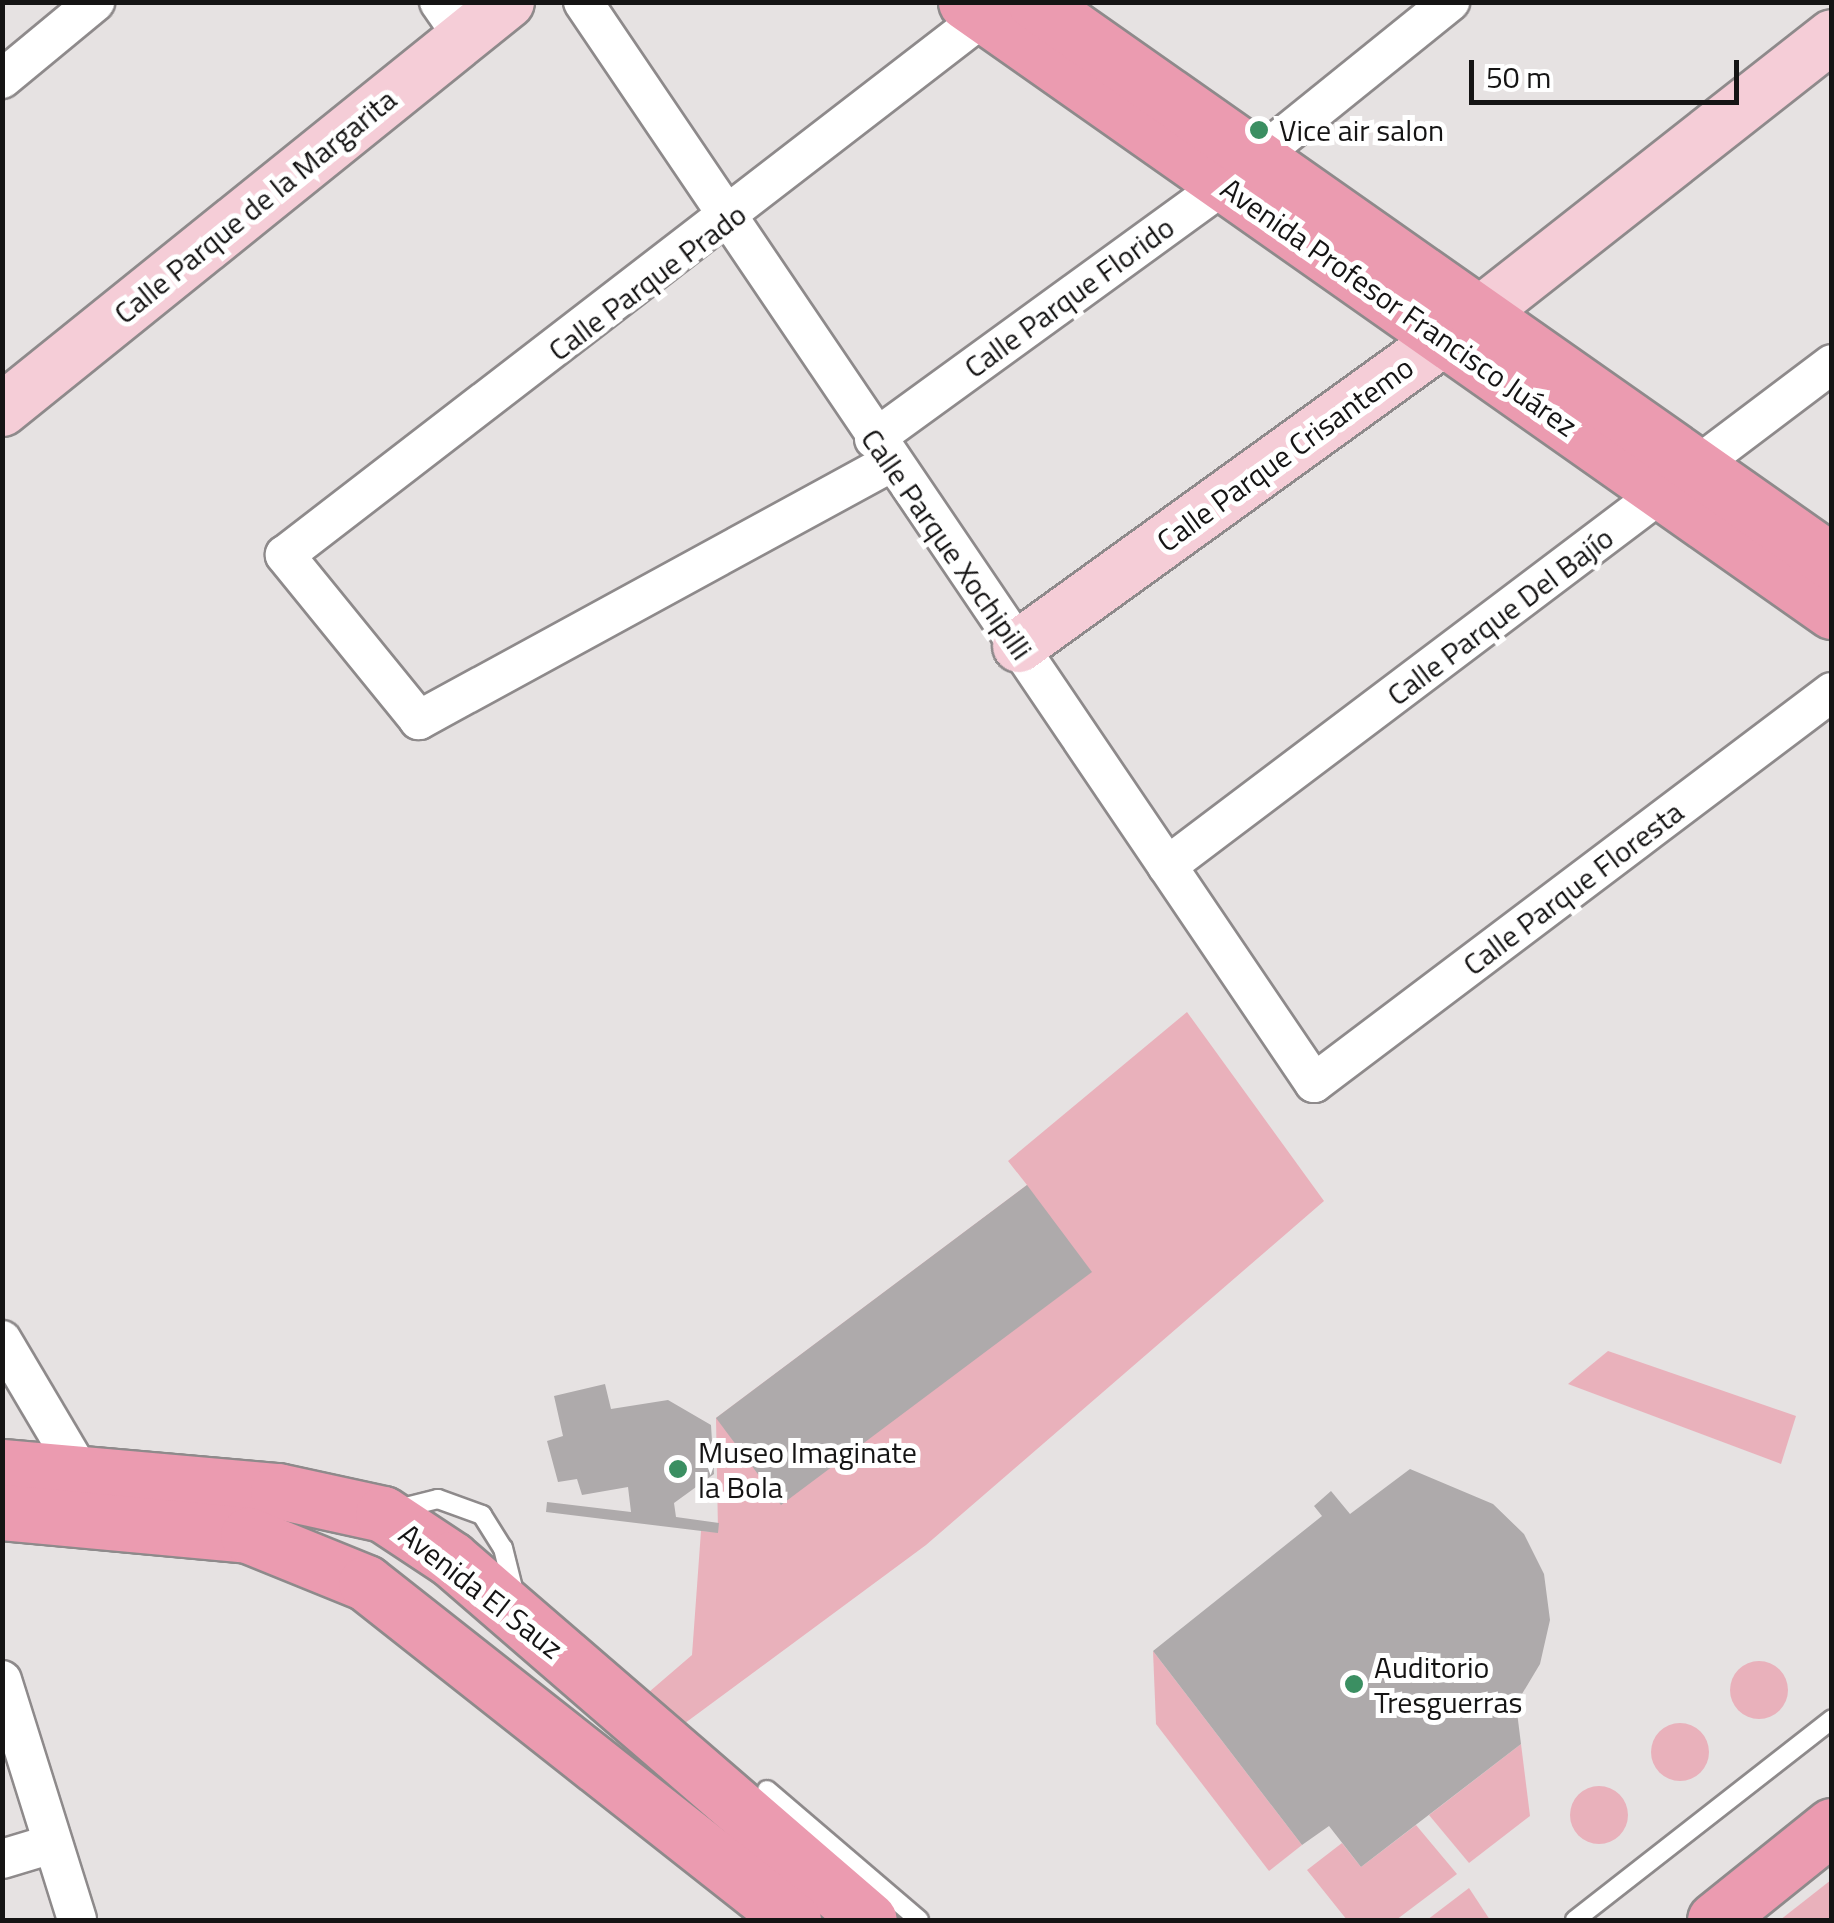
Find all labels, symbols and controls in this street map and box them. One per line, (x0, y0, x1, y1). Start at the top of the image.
scale bar (1474, 40, 1744, 102)
text: 50 m (1486, 54, 1551, 100)
street label: Calle Parque de la Margarita (107, 81, 403, 331)
place label: Vice air salon (1279, 112, 1444, 148)
marker: Vice air salon (1248, 119, 1270, 141)
street label: Avenida Profesor Francisco Juárez (1214, 170, 1584, 444)
street label: Calle Parque Prado (541, 196, 753, 368)
street label: Calle Parque Florido (957, 209, 1181, 385)
street label: Calle Parque Crisantemo (1150, 349, 1420, 559)
street label: Calle Parque Xochipilli (854, 422, 1040, 666)
street label: Calle Parque Del Bajío (1380, 519, 1620, 713)
street label: Calle Parque Floresta (1456, 793, 1690, 983)
place label: Museo Imaginate la Bola (698, 1434, 917, 1504)
marker: Museo Imaginate la Bola (667, 1458, 689, 1480)
street label: Avenida El Sauz (392, 1516, 570, 1666)
place label: Auditorio Tresguerras (1374, 1649, 1522, 1720)
marker: Auditorio Tresguerras (1343, 1673, 1365, 1695)

